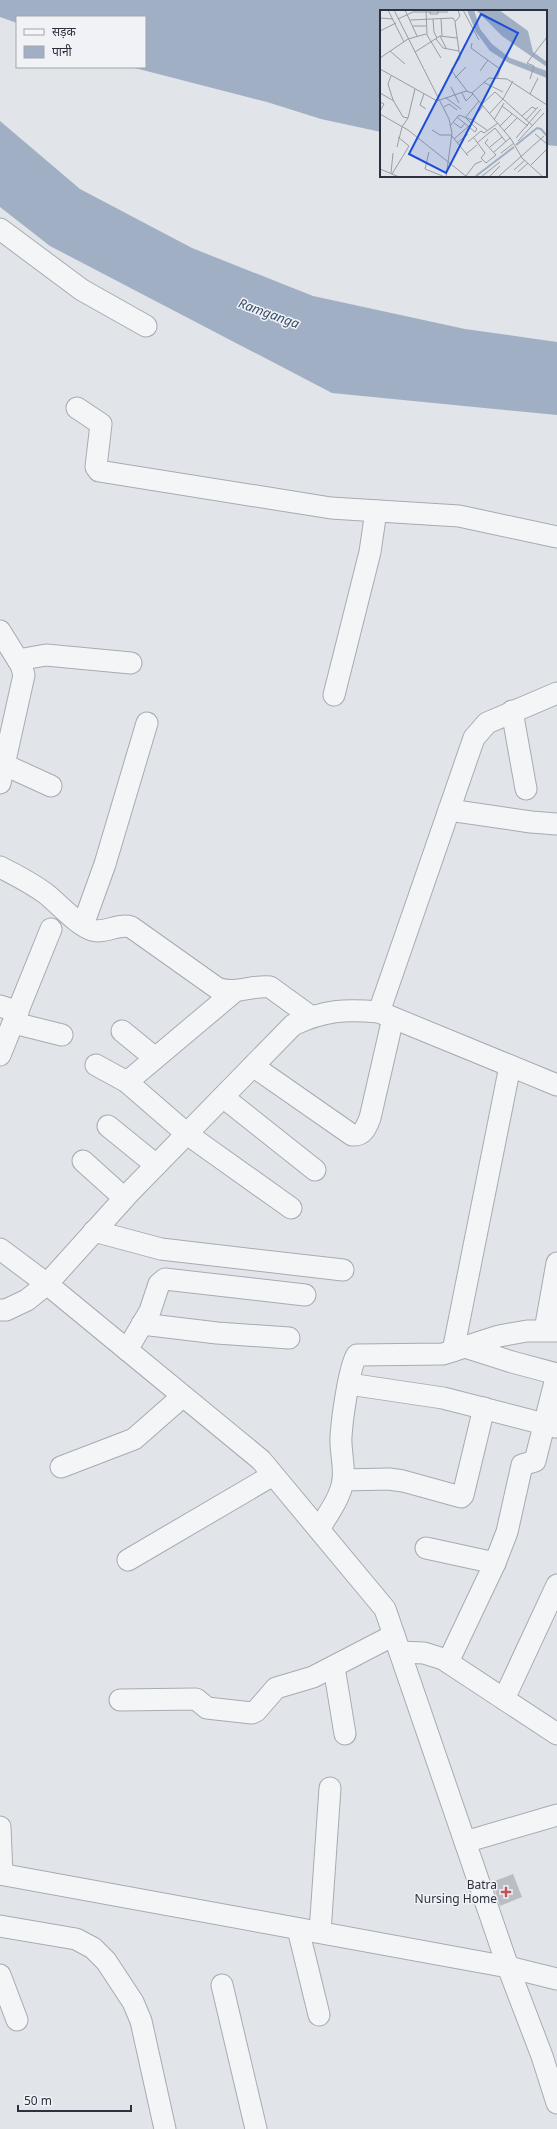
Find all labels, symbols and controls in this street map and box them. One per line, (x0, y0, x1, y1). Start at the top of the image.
inset map (380, 10, 547, 177)
legend (16, 16, 146, 68)
text: सड़क (52, 23, 77, 40)
text: पानी (52, 43, 73, 60)
water label: Ramganga (236, 294, 303, 333)
place label: Batra Nursing Home (415, 1876, 497, 1907)
marker: Batra Nursing Home (500, 1886, 512, 1898)
scale bar (18, 2087, 131, 2113)
text: 50 m (24, 2092, 52, 2109)

